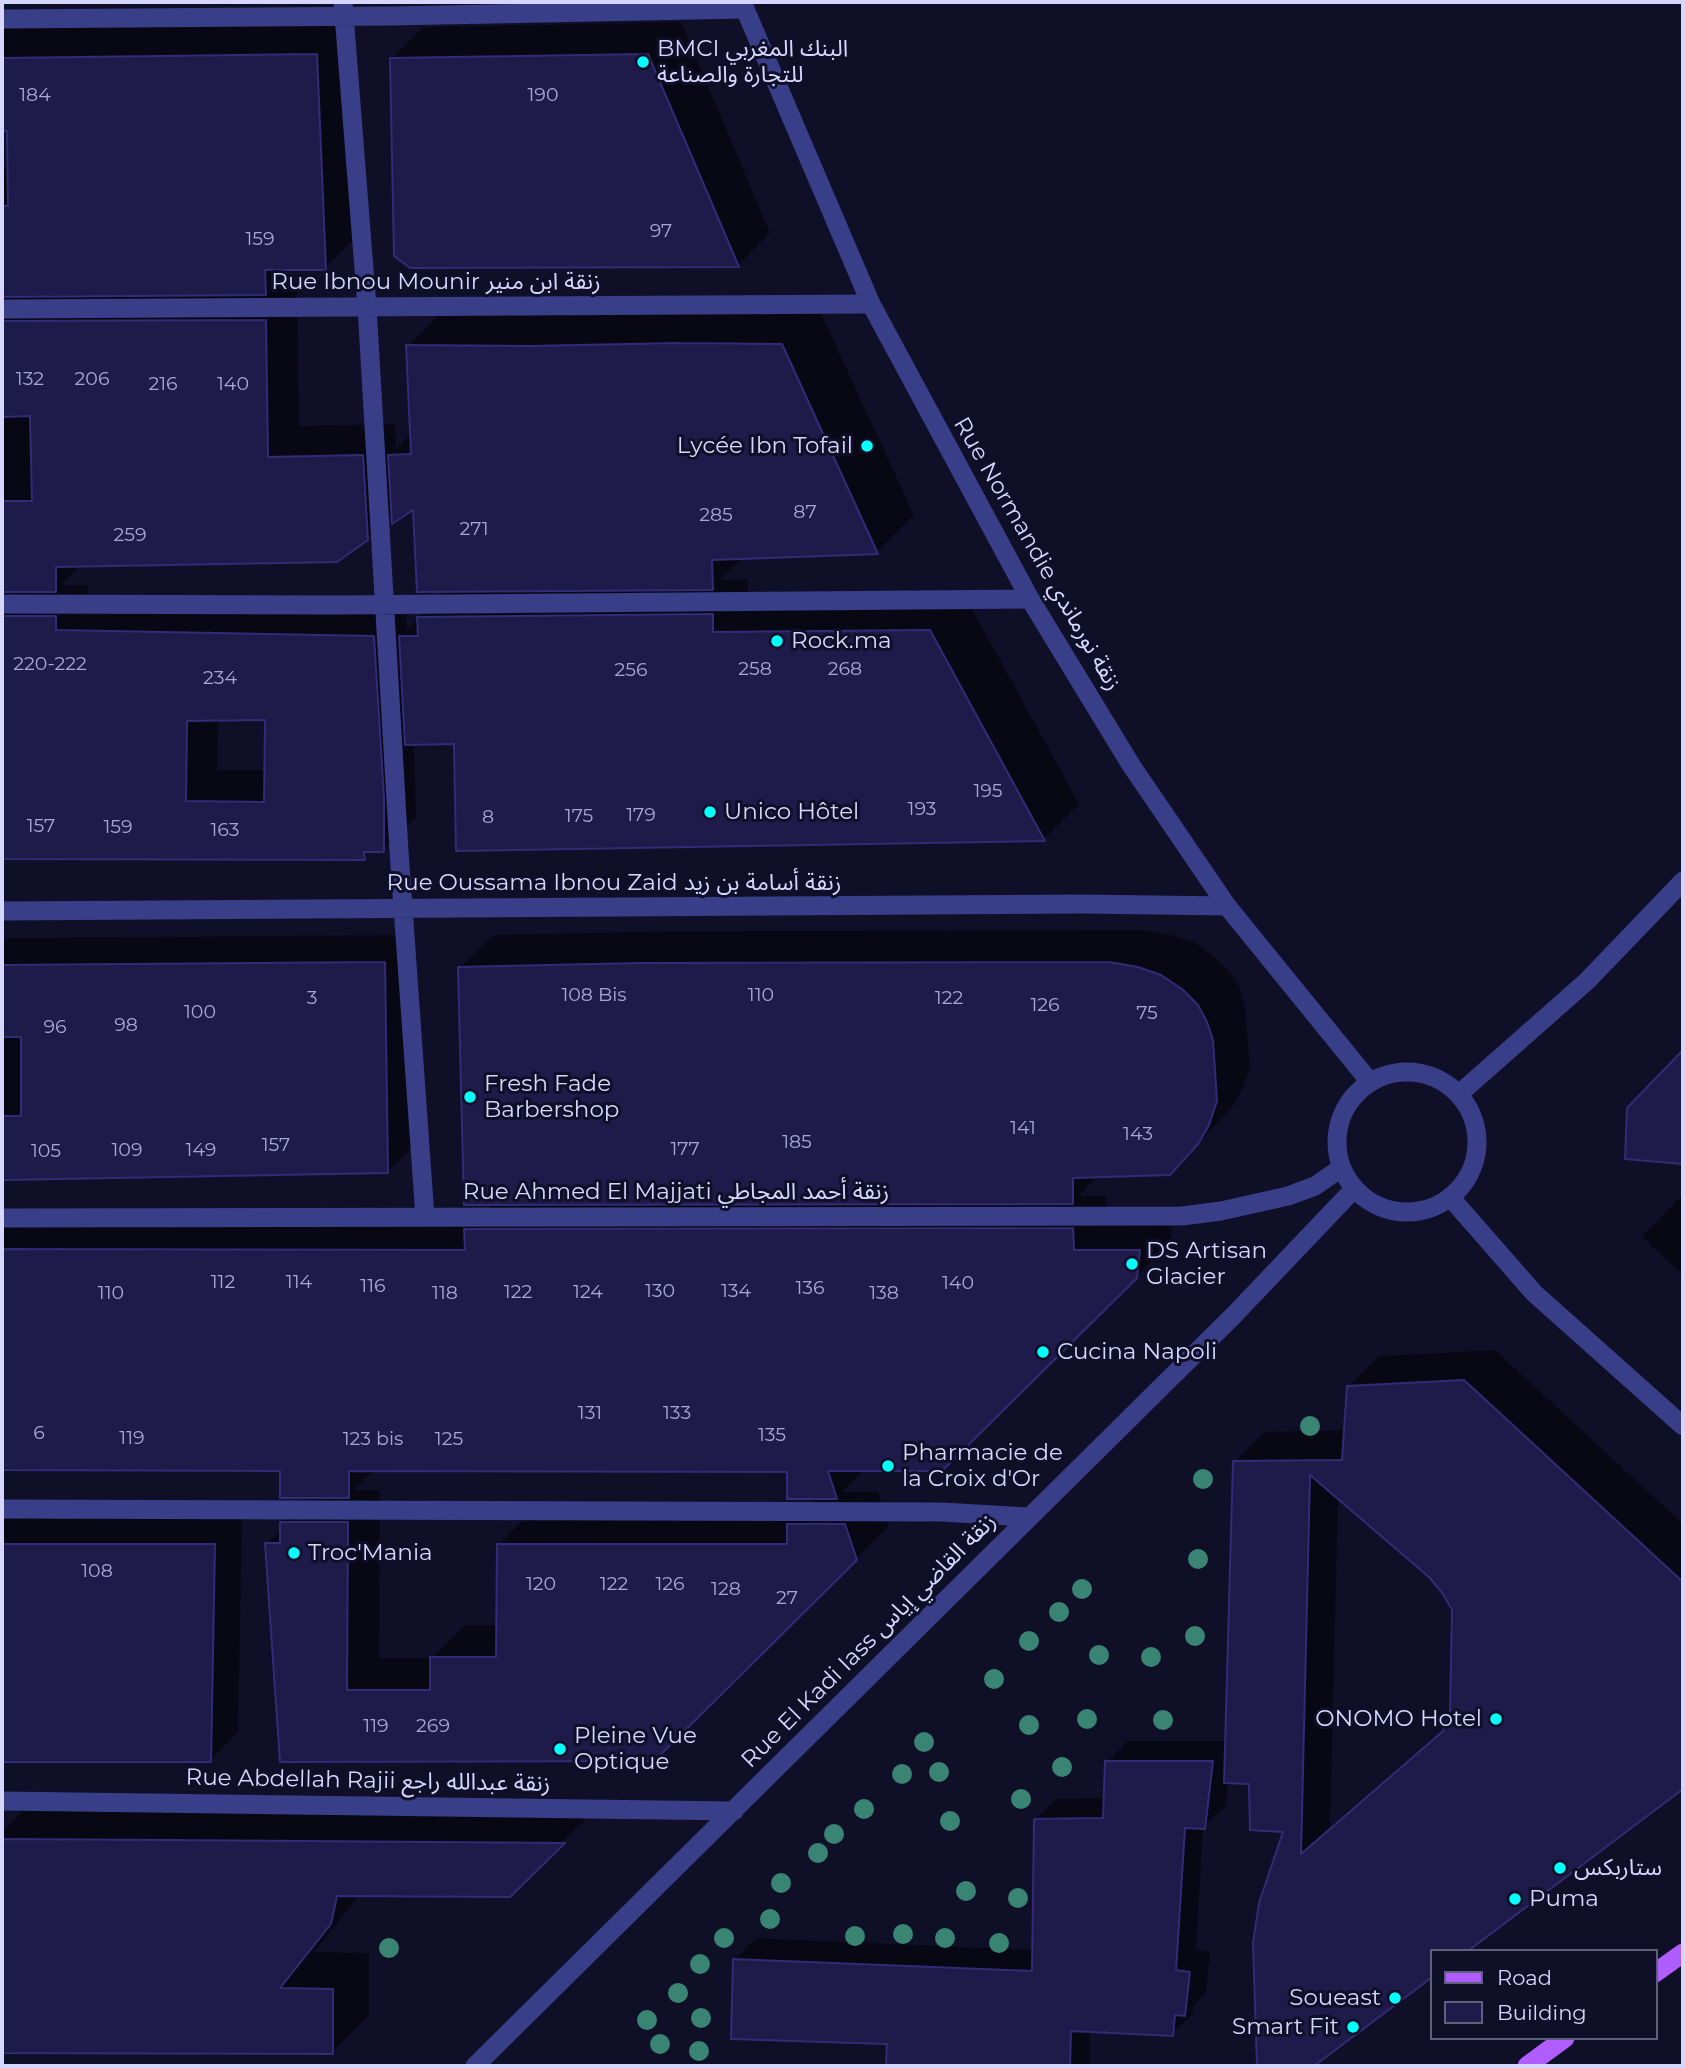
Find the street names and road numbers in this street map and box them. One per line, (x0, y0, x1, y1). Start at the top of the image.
street label: Rue Ibnou Mounir زنقة ابن منير (271, 268, 601, 296)
street label: Rue Normandie زنقة نورماندي (947, 412, 1127, 696)
street label: Rue Oussama Ibnou Zaid زنقة أسامة بن زيد (387, 869, 841, 897)
street label: Rue Ahmed El Majjati زنقة أحمد المجاطي (463, 1178, 889, 1206)
street label: Rue El Kadi Iass زنقة القاضي إياس (736, 1508, 1002, 1774)
street label: Rue Abdellah Rajii زنقة عبدالله راجع (185, 1764, 551, 1798)

